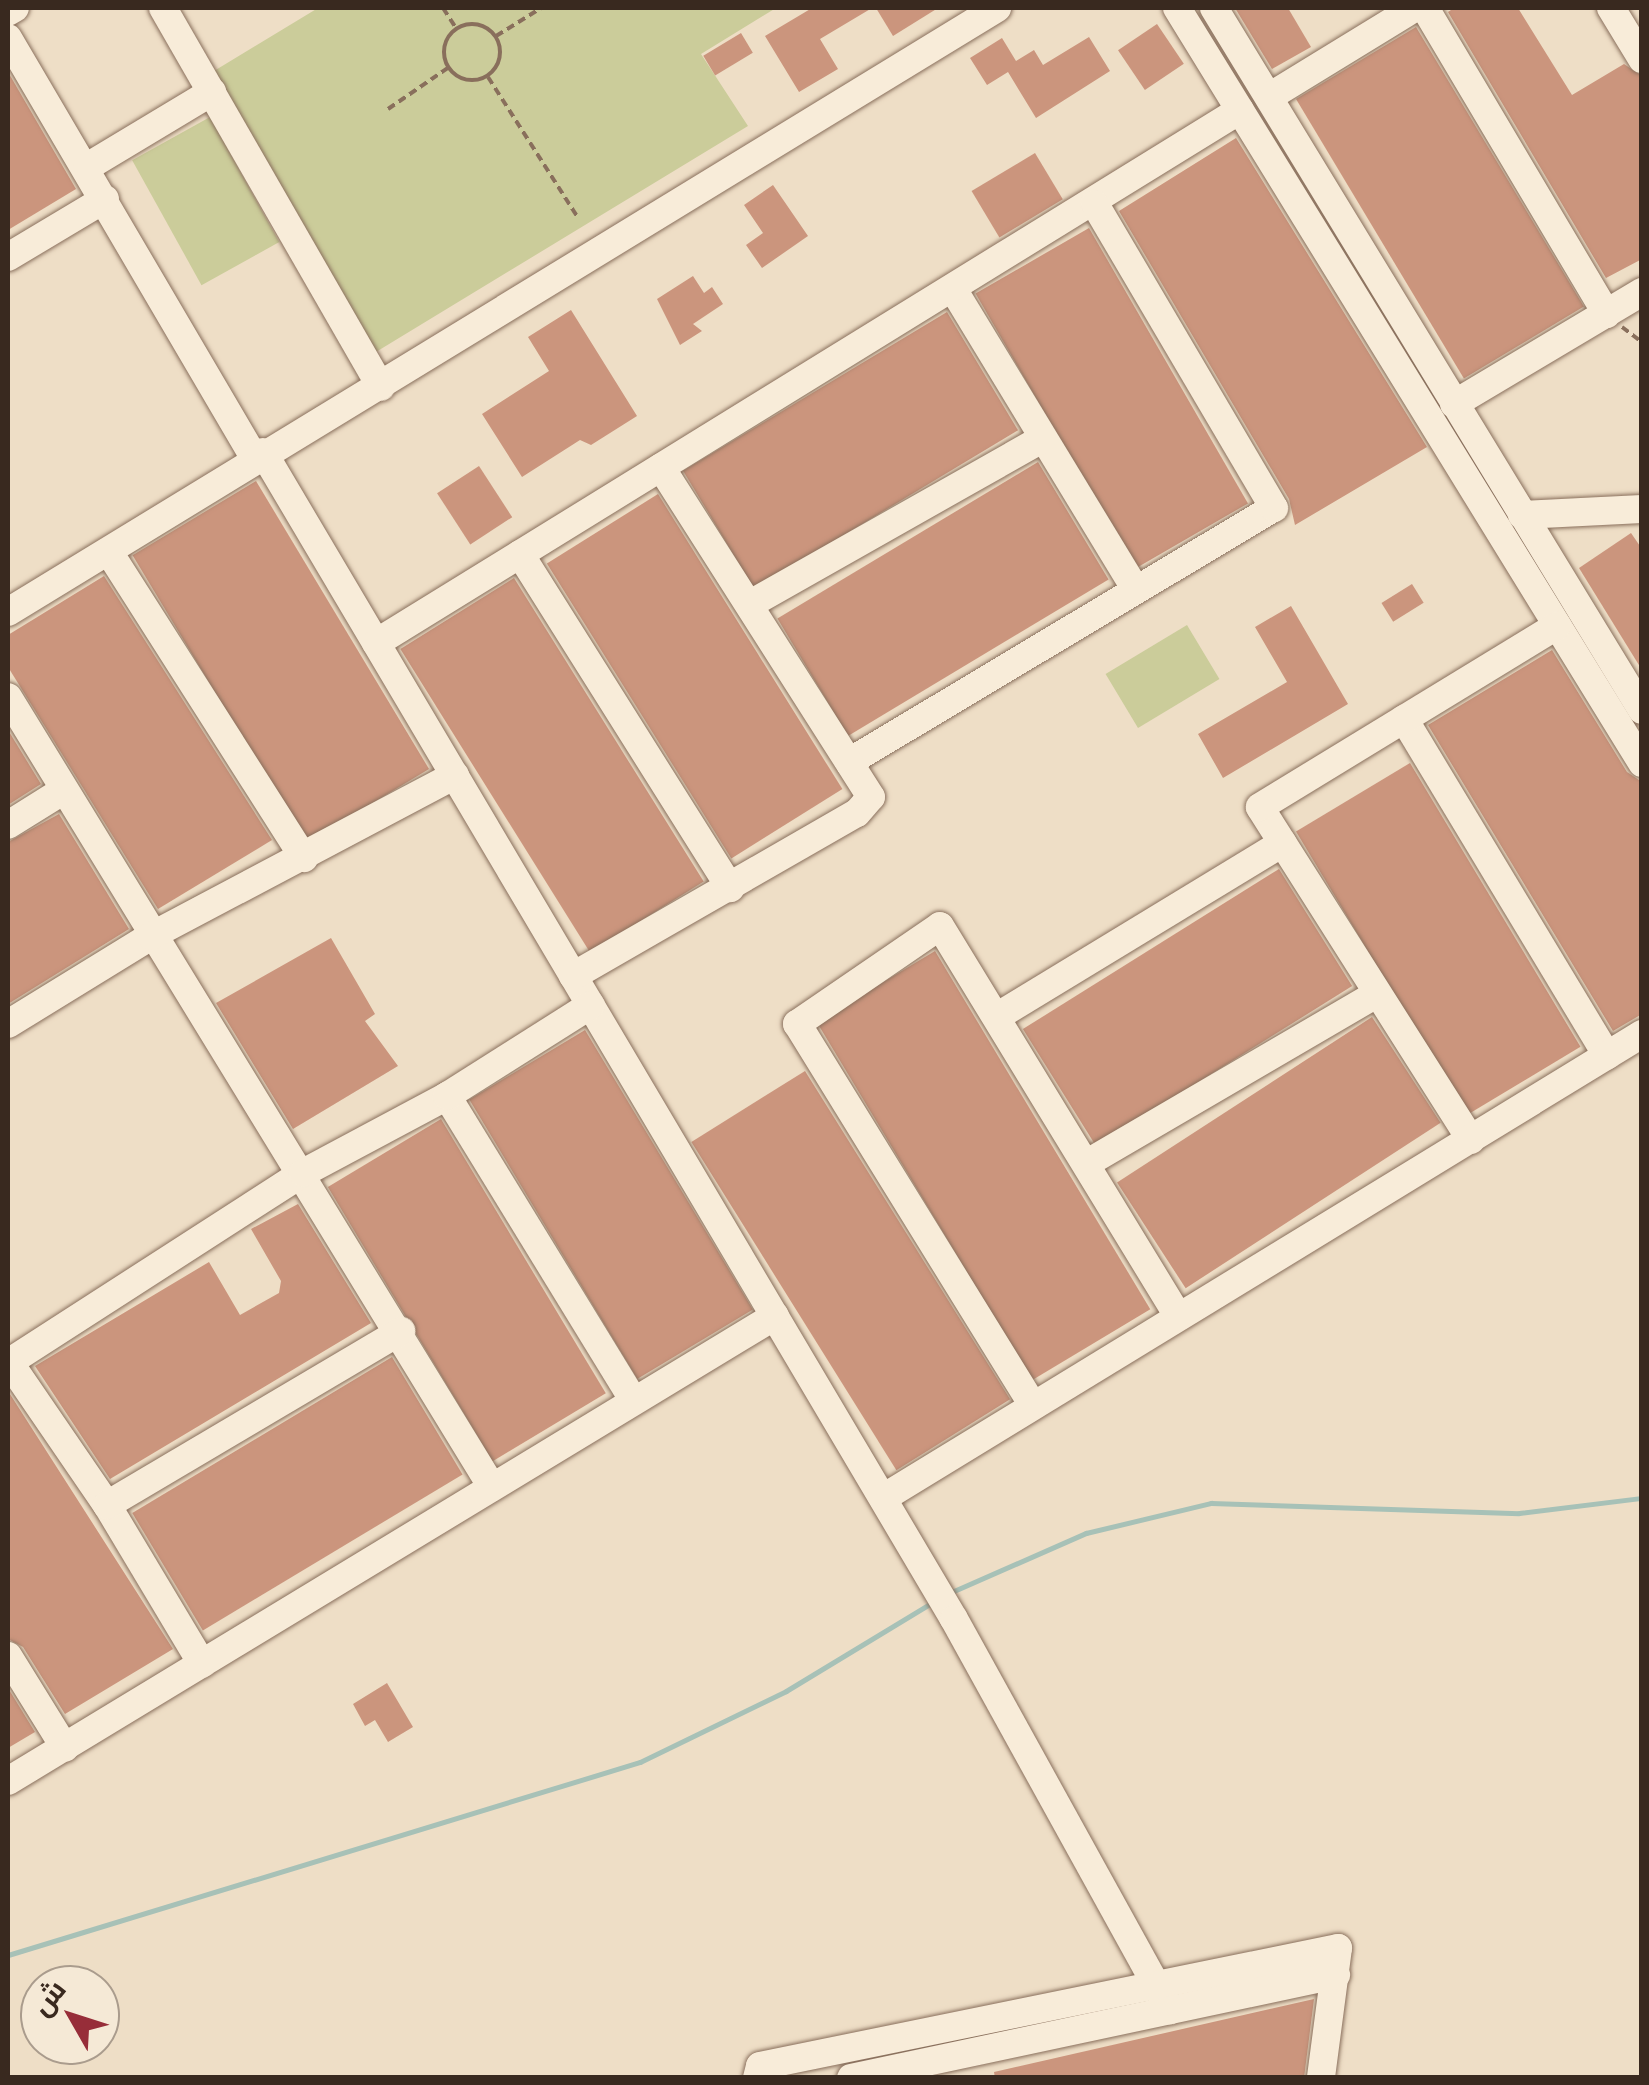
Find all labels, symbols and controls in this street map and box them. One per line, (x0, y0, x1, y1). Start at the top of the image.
north arrow (20, 1965, 120, 2065)
text: ش (22, 1971, 74, 2023)

